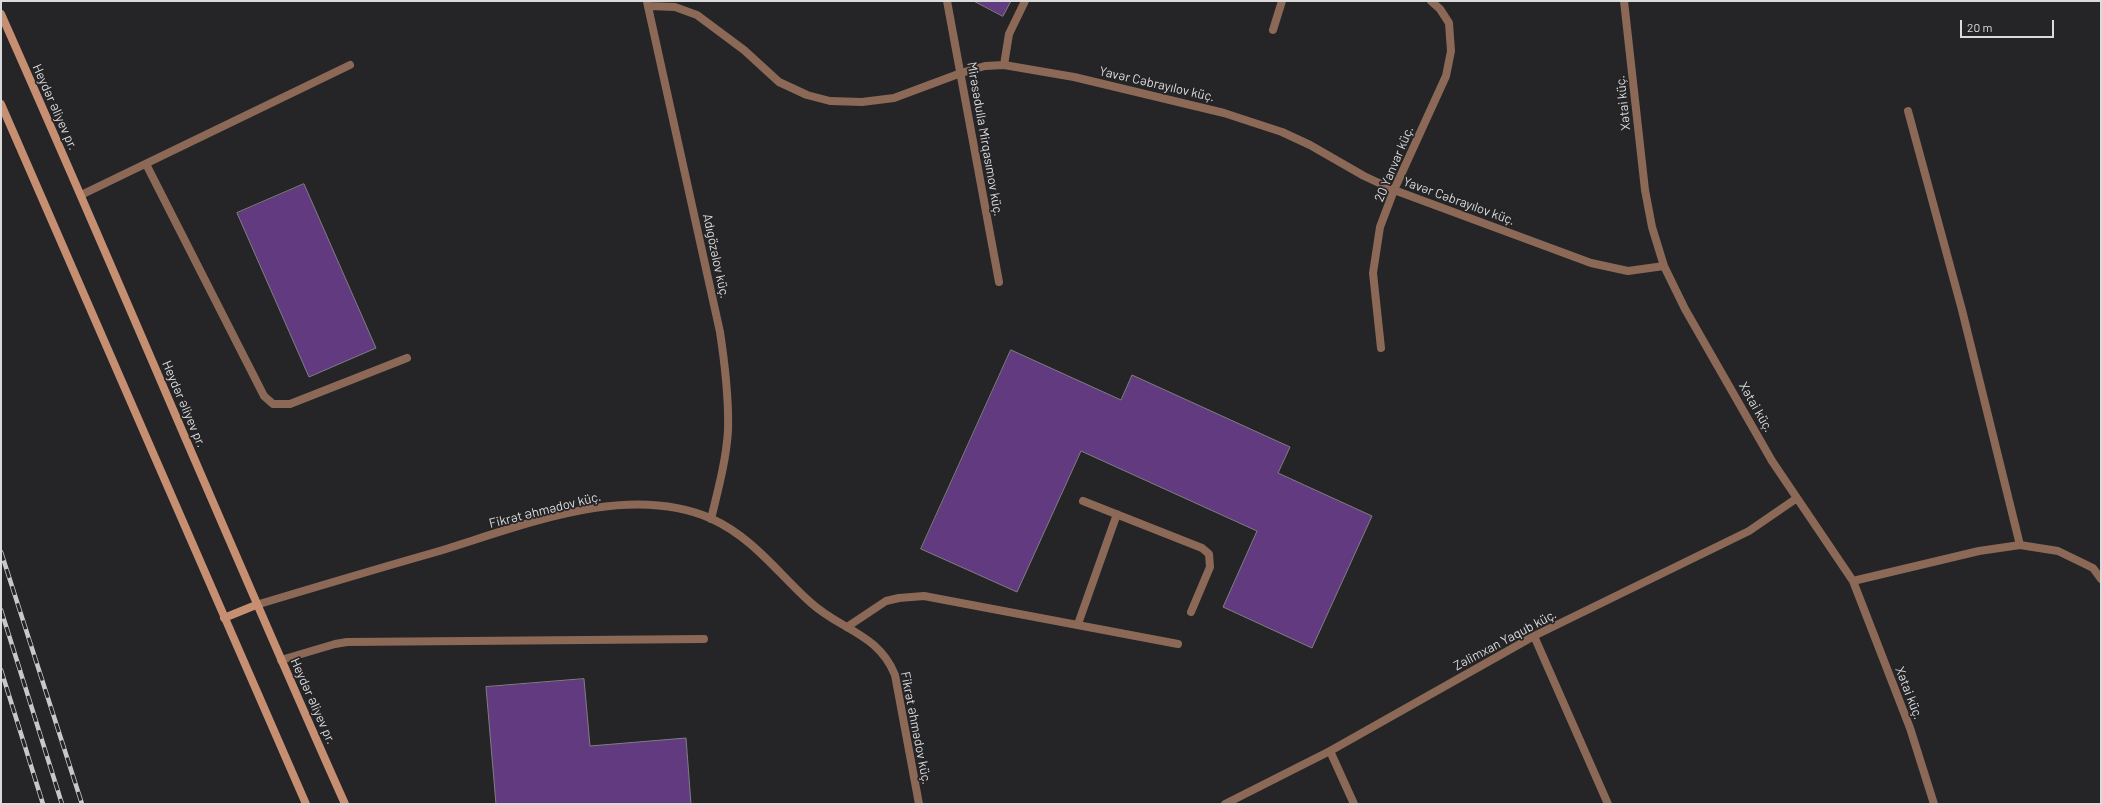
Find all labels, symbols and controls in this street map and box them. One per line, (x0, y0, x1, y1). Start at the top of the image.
scale bar (1962, 12, 2056, 38)
text: 20 m (1967, 20, 1993, 34)
street label: Heydər Əliyev pr. (29, 61, 81, 153)
street label: Mirəsədulla Mirqasımov küç. (964, 61, 1006, 217)
street label: Yavər Cəbrayılov küç. (1098, 63, 1216, 105)
street label: Xətai küç. (1612, 75, 1634, 131)
street label: 20 Yanvar küç. (1371, 124, 1417, 204)
street label: Yavər Cəbrayılov küç. (1401, 174, 1517, 228)
street label: Adıgözəlov küç. (699, 212, 733, 300)
street label: Heydər Əliyev pr. (159, 358, 209, 450)
street label: Xətai küç. (1735, 379, 1777, 435)
street label: Fikrət Əhmədov küç. (487, 489, 603, 531)
street label: Zəlimxan Yaqub küç. (1451, 606, 1559, 674)
street label: Heydər Əliyev pr. (287, 655, 339, 747)
street label: Xətai küç. (1892, 664, 1926, 722)
street label: Fikrət Əhmədov küç. (897, 670, 935, 786)

